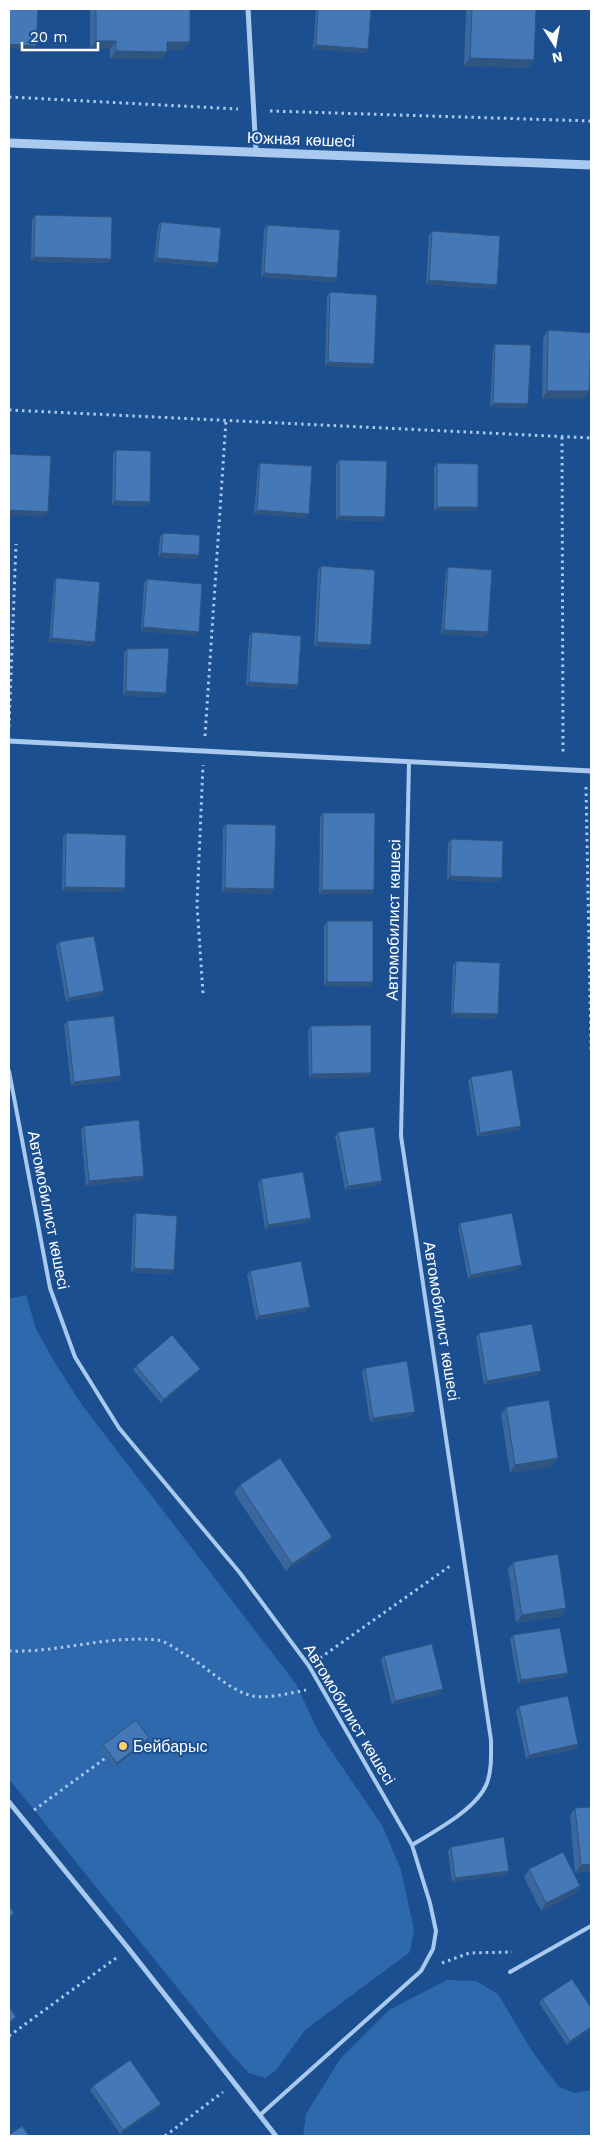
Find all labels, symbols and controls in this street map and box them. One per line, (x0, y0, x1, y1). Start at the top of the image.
scale bar (22, 20, 99, 52)
north arrow (530, 20, 580, 70)
text: 20 m (30, 28, 68, 46)
text: N (551, 49, 564, 67)
street label: Южная көшесі (247, 128, 355, 151)
street label: Автомобилист көшесі (383, 839, 404, 1001)
street label: Автомобилист көшесі (24, 1129, 73, 1291)
street label: Автомобилист көшесі (420, 1240, 463, 1402)
street label: Автомобилист көшесі (300, 1640, 399, 1788)
place label: Бейбарыс (133, 1737, 207, 1756)
marker: Бейбарыс (117, 1740, 129, 1752)

